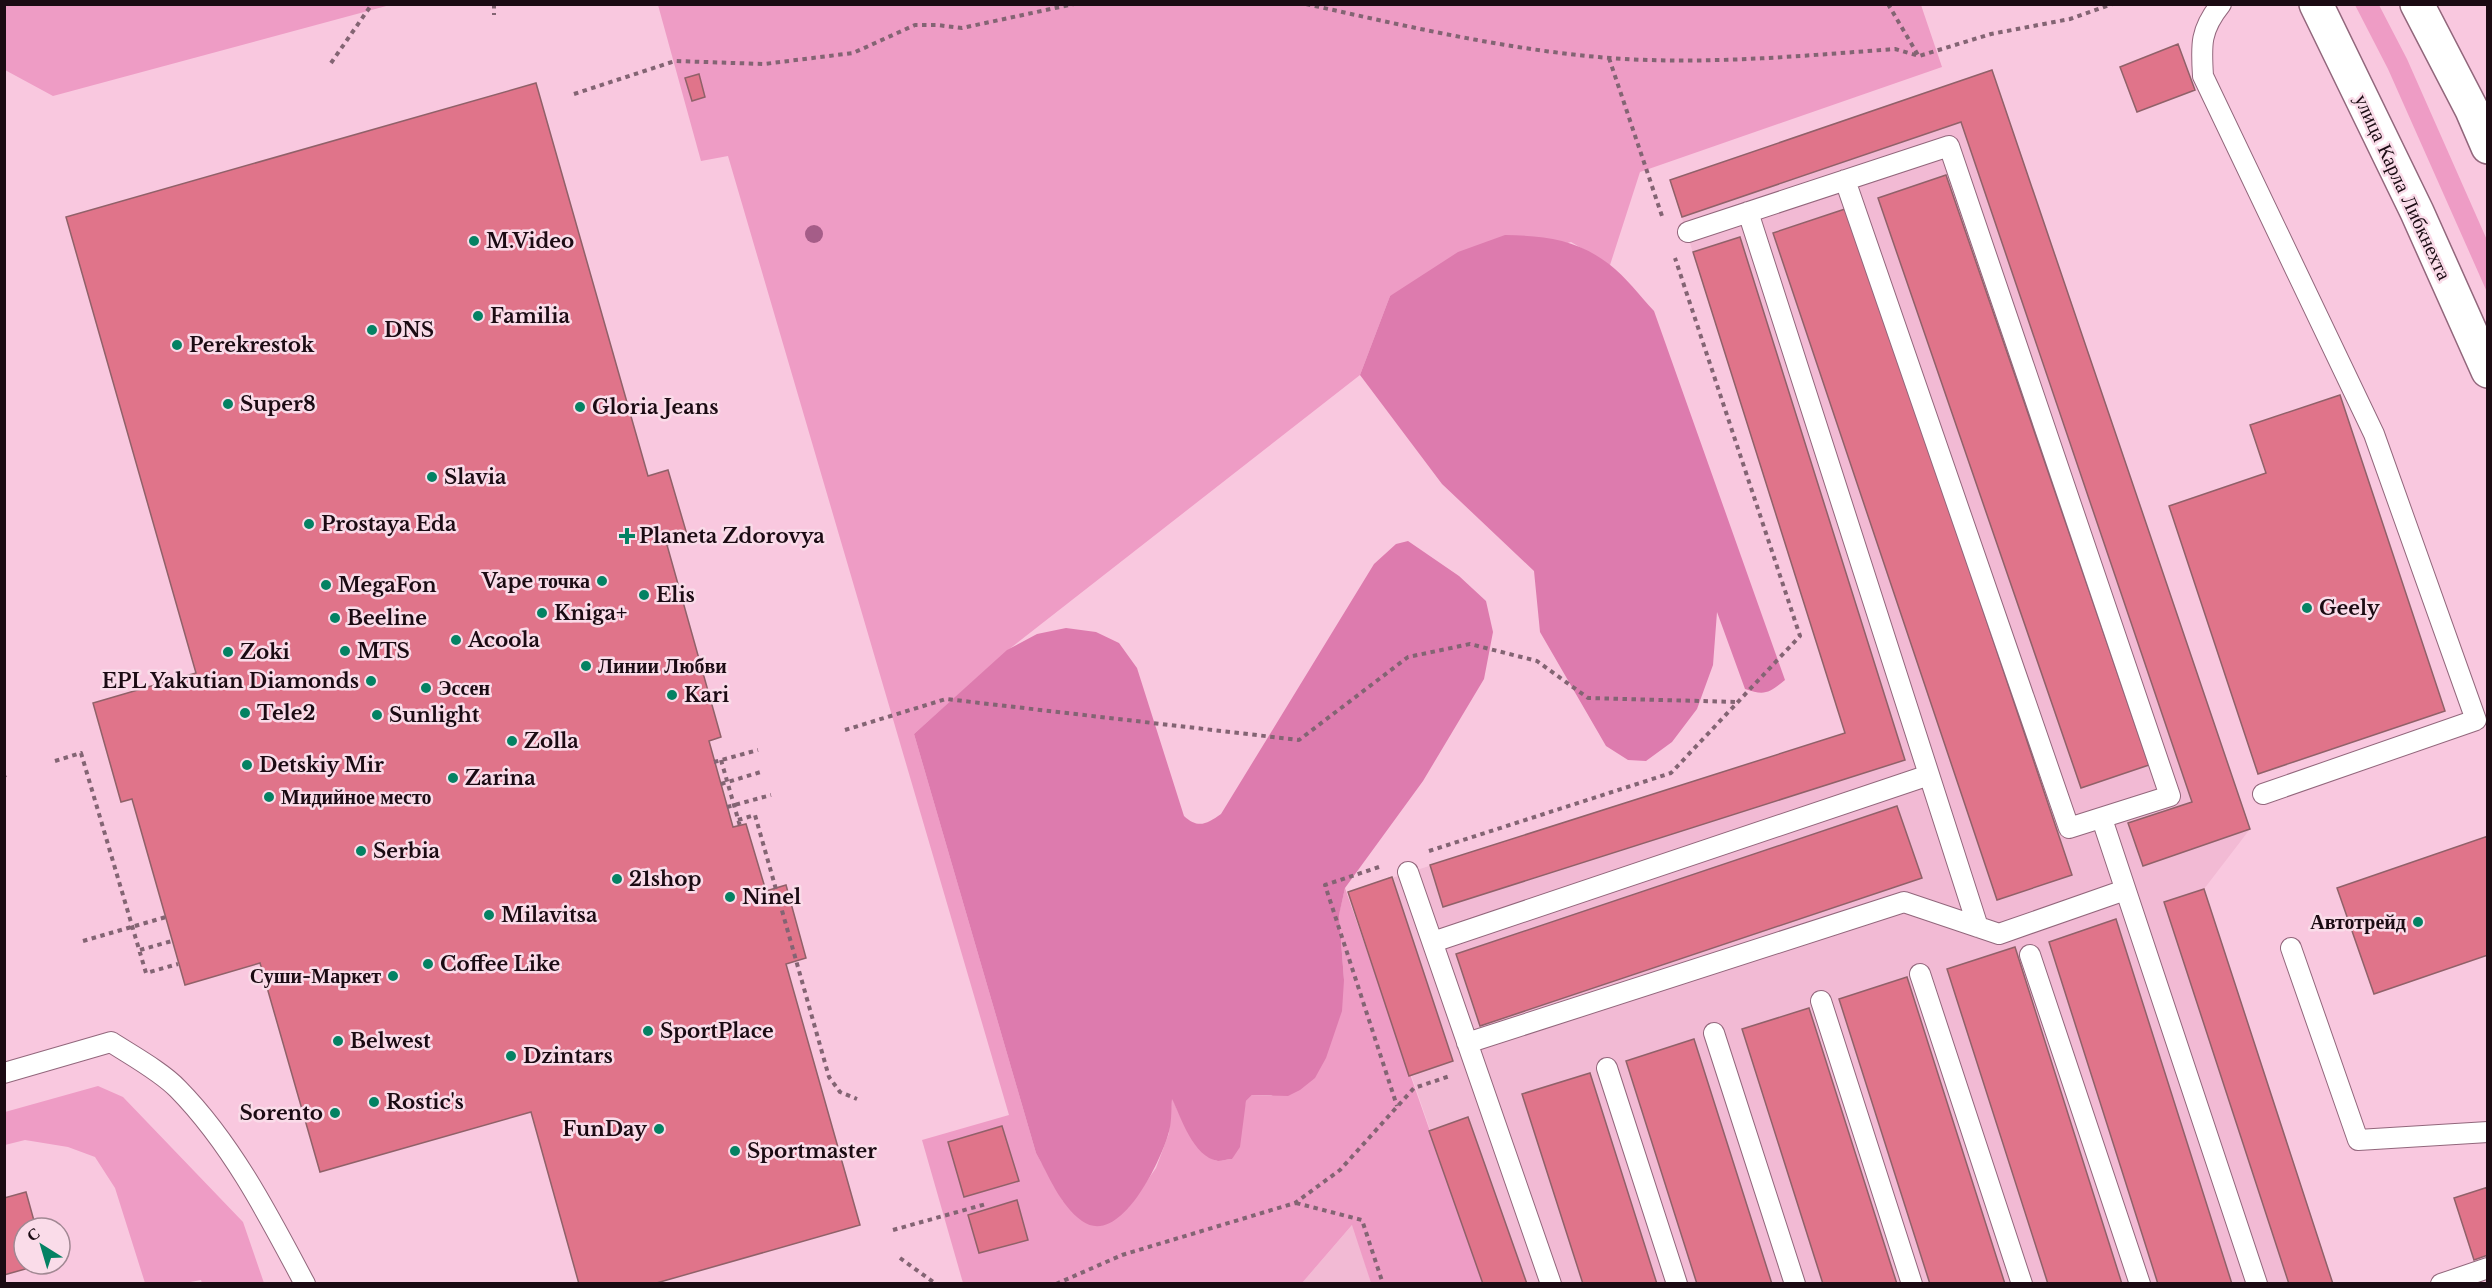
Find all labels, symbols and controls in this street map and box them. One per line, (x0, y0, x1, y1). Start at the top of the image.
street label: улица Карла Либкнехта (2349, 90, 2457, 284)
place label: M.Video (486, 229, 574, 253)
marker: M.Video (467, 234, 481, 248)
place label: Familia (490, 304, 570, 328)
marker: Familia (471, 309, 485, 323)
place label: DNS (384, 318, 434, 342)
marker: DNS (365, 323, 379, 337)
place label: Perekrestok (189, 333, 315, 357)
marker: Perekrestok (170, 338, 184, 352)
place label: Super8 (240, 392, 316, 416)
place label: Gloria Jeans (592, 395, 719, 419)
marker: Super8 (221, 397, 235, 411)
marker: Gloria Jeans (573, 400, 587, 414)
place label: Slavia (444, 465, 507, 489)
marker: Slavia (425, 470, 439, 484)
place label: Prostaya Eda (321, 512, 457, 536)
marker: Prostaya Eda (302, 517, 316, 531)
place label: Planeta Zdorovya (639, 524, 825, 548)
marker: Planeta Zdorovya (620, 529, 634, 543)
place label: Vape точка (481, 569, 590, 593)
place label: MegaFon (338, 573, 437, 597)
marker: Vape точка (595, 574, 609, 588)
marker: MegaFon (319, 578, 333, 592)
place label: Elis (656, 583, 695, 607)
marker: Elis (637, 588, 651, 602)
place label: Geely (2319, 596, 2381, 620)
place label: Kniga+ (554, 601, 627, 625)
marker: Geely (2300, 601, 2314, 615)
place label: Beeline (347, 606, 427, 630)
marker: Kniga+ (535, 606, 549, 620)
marker: Beeline (328, 611, 342, 625)
place label: Acoola (467, 628, 541, 652)
marker: Acoola (449, 633, 463, 647)
place label: MTS (357, 639, 410, 663)
place label: Zoki (240, 640, 290, 664)
marker: MTS (338, 644, 352, 658)
marker: Zoki (221, 645, 235, 659)
place label: Линии Любви (598, 654, 727, 678)
marker: Линии Любви (579, 659, 593, 673)
place label: EPL Yakutian Diamonds (102, 669, 359, 693)
marker: EPL Yakutian Diamonds (364, 674, 378, 688)
place label: Эссен (438, 676, 490, 700)
marker: Эссен (419, 681, 433, 695)
place label: Kari (684, 683, 729, 707)
marker: Kari (665, 688, 679, 702)
place label: Tele2 (257, 701, 315, 725)
place label: Sunlight (389, 703, 480, 727)
marker: Tele2 (238, 706, 252, 720)
marker: Sunlight (370, 708, 384, 722)
place label: Zolla (524, 729, 579, 753)
marker: Zolla (505, 734, 519, 748)
place label: Detskiy Mir (259, 753, 384, 777)
marker: Detskiy Mir (240, 758, 254, 772)
place label: Zarina (465, 766, 536, 790)
marker: Zarina (446, 771, 460, 785)
place label: Мидийное место (281, 785, 431, 809)
marker: Мидийное место (262, 790, 276, 804)
place label: Serbia (373, 839, 441, 863)
marker: Serbia (354, 844, 368, 858)
place label: 21shop (629, 867, 702, 891)
marker: 21shop (610, 872, 624, 886)
place label: Ninel (742, 885, 801, 909)
marker: Ninel (723, 890, 737, 904)
place label: Milavitsa (501, 903, 598, 927)
marker: Milavitsa (482, 908, 496, 922)
place label: Автотрейд (2310, 910, 2406, 934)
marker: Автотрейд (2411, 915, 2425, 929)
place label: Coffee Like (440, 952, 560, 976)
marker: Coffee Like (421, 957, 435, 971)
place label: Суши-Маркет (250, 964, 381, 988)
marker: Суши-Маркет (386, 969, 400, 983)
place label: SportPlace (660, 1019, 774, 1043)
marker: SportPlace (641, 1024, 655, 1038)
place label: Belwest (350, 1029, 431, 1053)
marker: Belwest (331, 1034, 345, 1048)
place label: Dzintars (523, 1044, 613, 1068)
marker: Dzintars (504, 1049, 518, 1063)
place label: Rostic's (386, 1090, 464, 1114)
marker: Rostic's (367, 1095, 381, 1109)
place label: Sorento (240, 1101, 323, 1125)
marker: Sorento (328, 1106, 342, 1120)
place label: FunDay (562, 1117, 648, 1141)
marker: FunDay (652, 1122, 666, 1136)
place label: Sportmaster (747, 1139, 877, 1163)
marker: Sportmaster (728, 1144, 742, 1158)
north arrow (12, 1216, 72, 1276)
text: С (22, 1223, 44, 1245)

